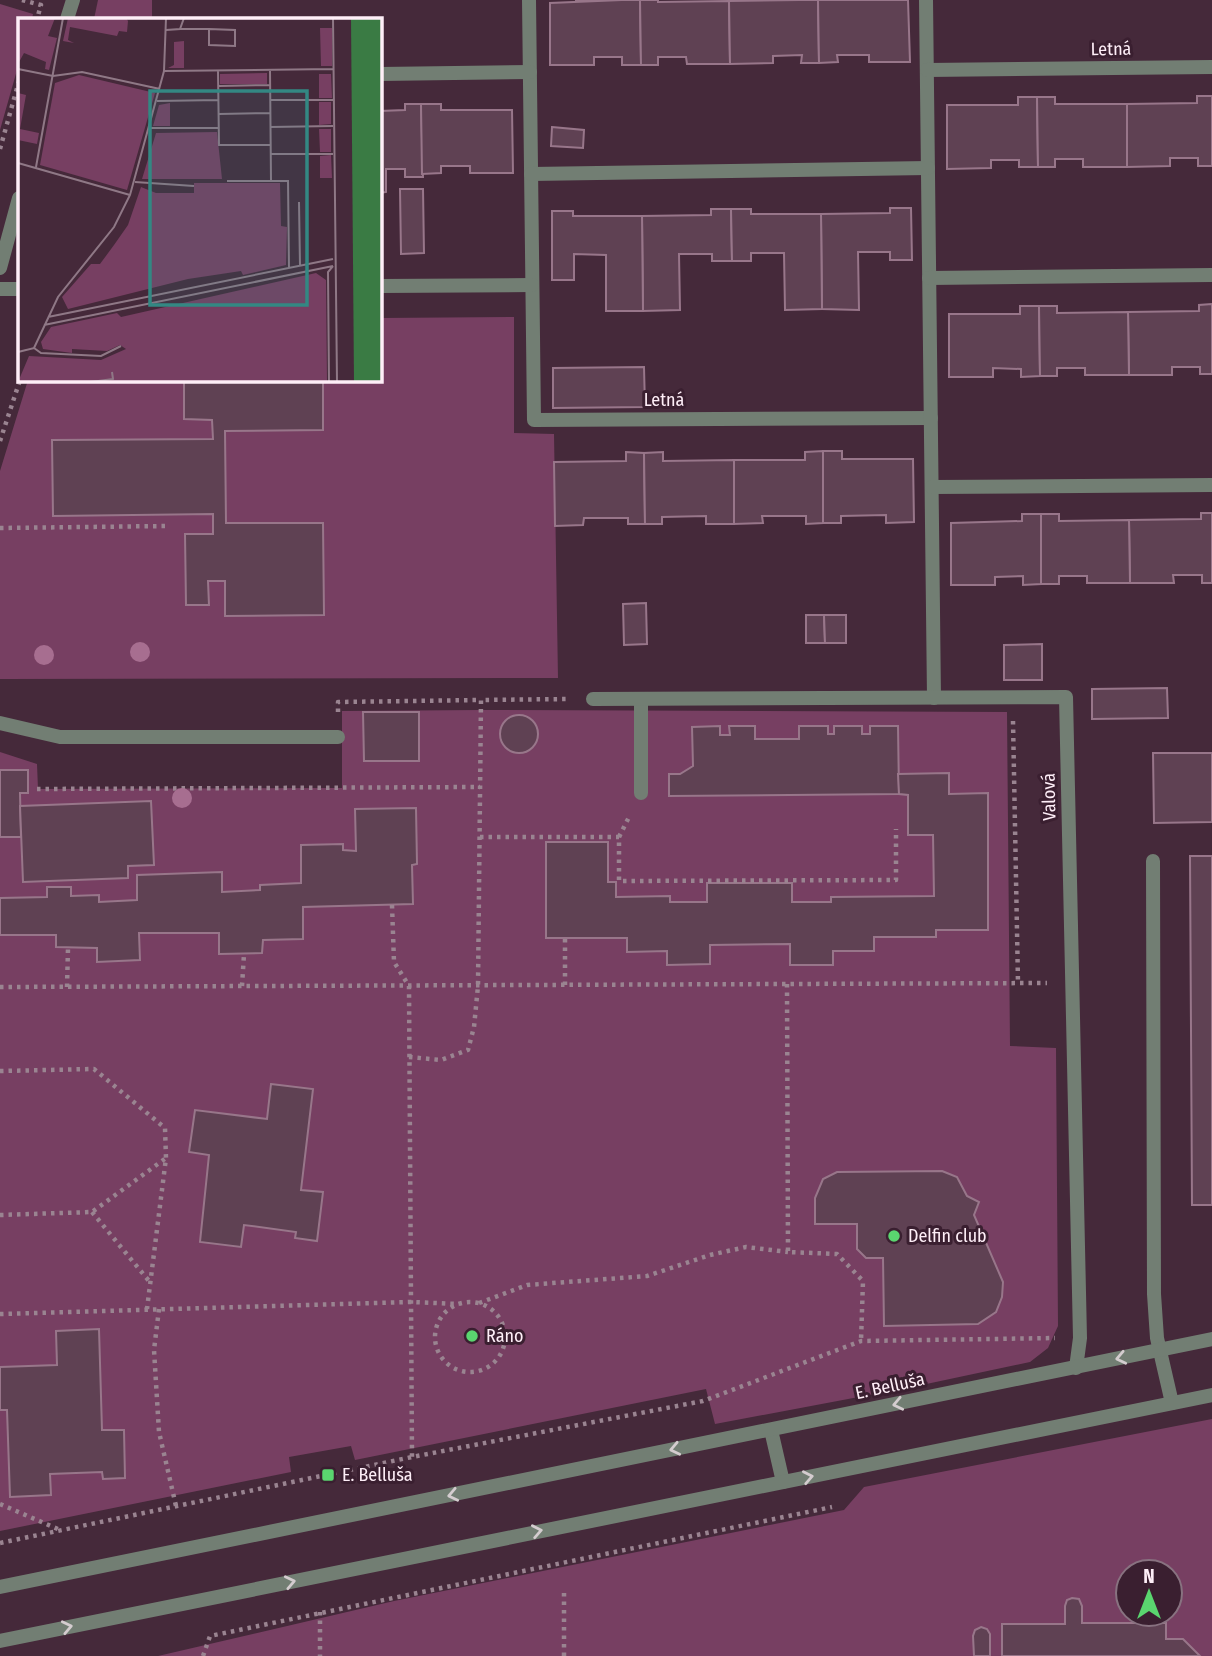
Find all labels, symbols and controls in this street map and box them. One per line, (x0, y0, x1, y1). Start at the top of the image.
inset map (18, 18, 382, 382)
street label: Letná (1090, 38, 1132, 60)
street label: Letná (644, 389, 685, 411)
street label: Valová (1038, 773, 1060, 821)
place label: Delfin club (908, 1225, 987, 1247)
marker: Delfin club (886, 1228, 902, 1244)
place label: Ráno (486, 1325, 523, 1347)
marker: Ráno (464, 1328, 480, 1344)
one-way arrow (1115, 1350, 1127, 1365)
street label: E. Belluša (853, 1368, 927, 1404)
one-way arrow (892, 1395, 904, 1410)
one-way arrow (669, 1441, 681, 1456)
place label: E. Belluša (342, 1464, 413, 1486)
marker: E. Belluša (320, 1467, 336, 1483)
one-way arrow (802, 1470, 814, 1485)
one-way arrow (447, 1487, 459, 1502)
one-way arrow (531, 1525, 543, 1540)
north arrow (1114, 1558, 1184, 1628)
text: N (1143, 1565, 1155, 1588)
one-way arrow (284, 1575, 296, 1590)
one-way arrow (61, 1621, 73, 1636)

